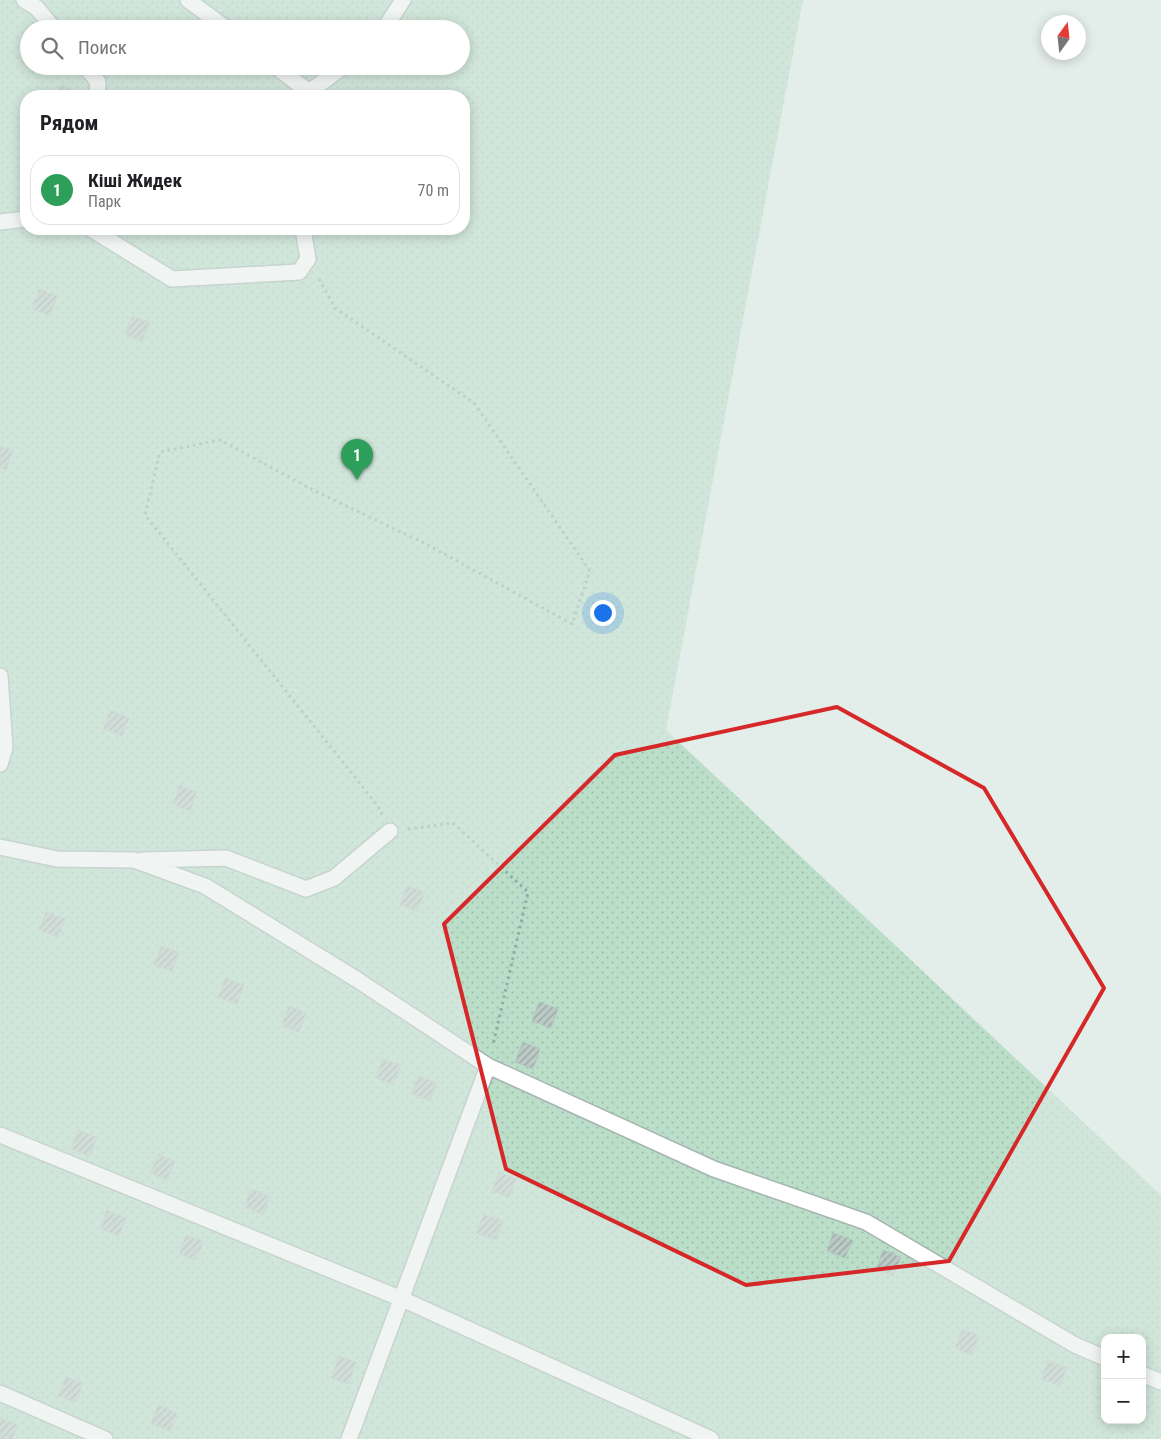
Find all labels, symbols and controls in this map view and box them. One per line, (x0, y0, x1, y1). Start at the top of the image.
north arrow (1041, 15, 1086, 60)
search box (20, 20, 470, 75)
icon: search (38, 34, 66, 62)
text: Поиск (78, 36, 127, 59)
text: Рядом (40, 111, 99, 135)
text: Кіші Жидек (88, 169, 182, 192)
text: 1 (53, 181, 61, 200)
text: 70 m (417, 181, 449, 200)
text: Парк (88, 192, 121, 211)
pin: 1 (341, 439, 373, 480)
your location (590, 600, 616, 626)
map controls (1101, 1334, 1146, 1424)
button: + (1101, 1334, 1146, 1379)
button: − (1101, 1379, 1146, 1424)

